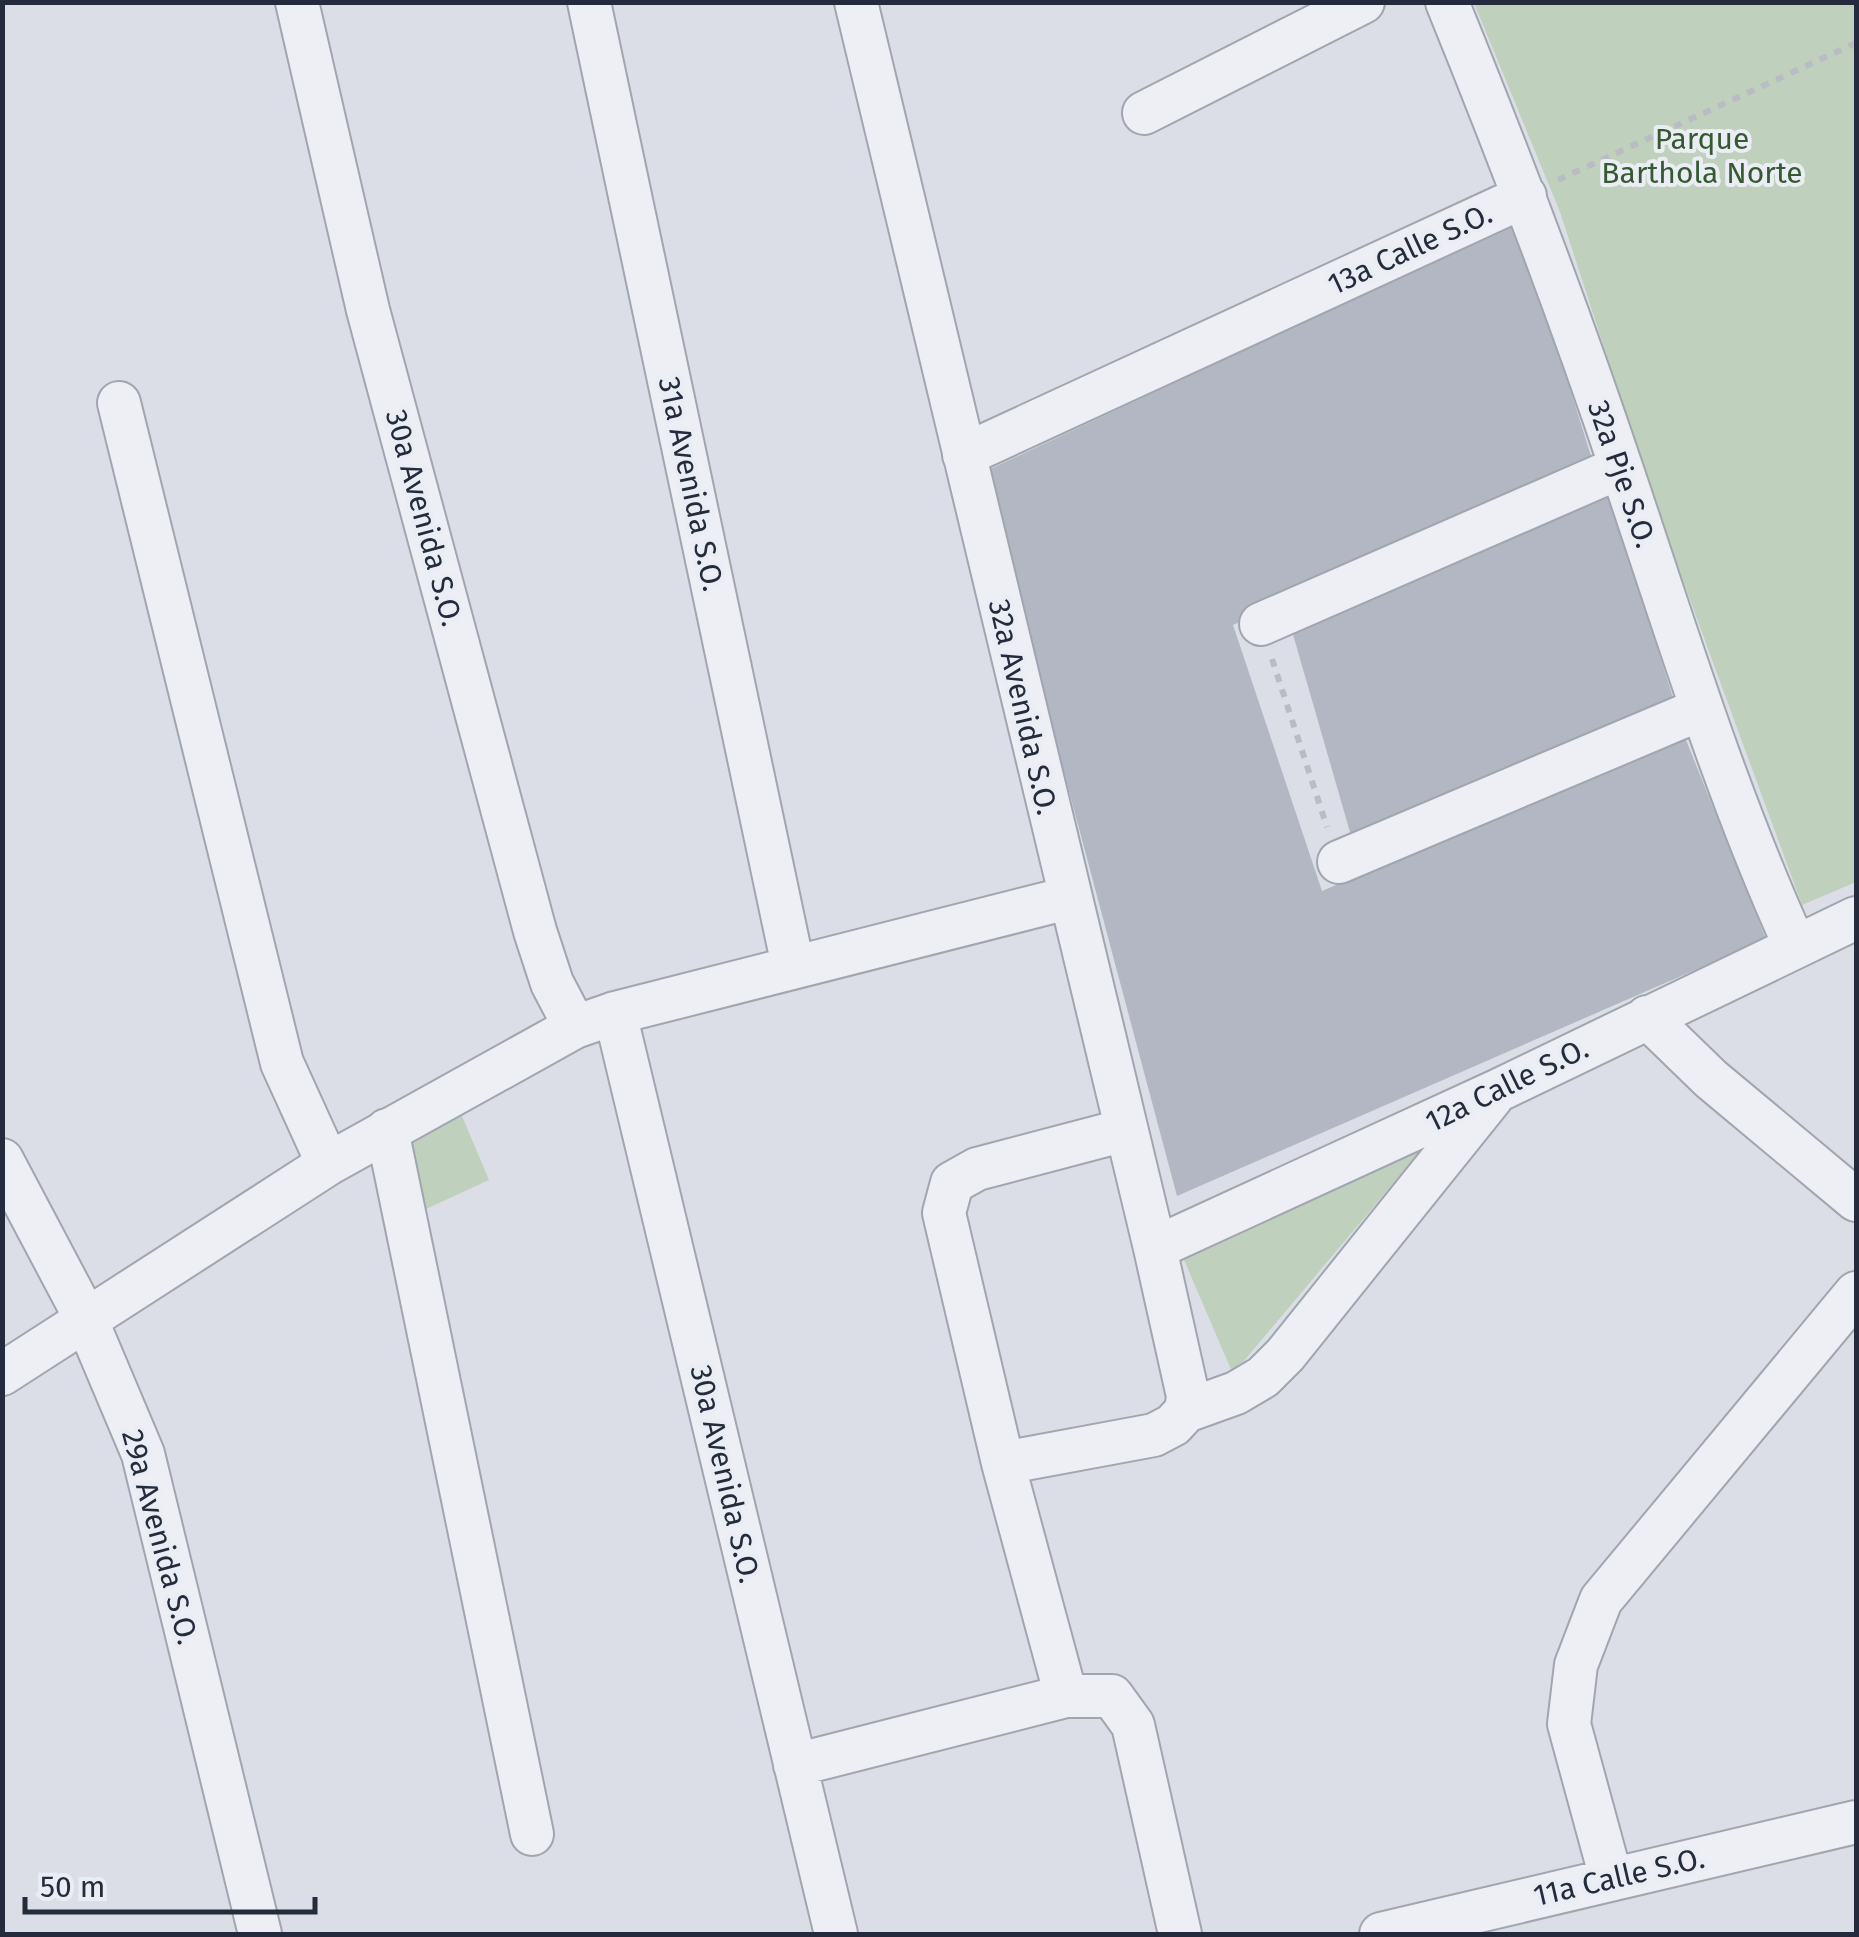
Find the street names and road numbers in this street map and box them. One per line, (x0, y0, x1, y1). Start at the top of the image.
street label: 13a Calle S.O. (1322, 195, 1498, 303)
street label: 31a Avenida S.O. (651, 374, 731, 594)
street label: 32a Pje S.O. (1580, 396, 1664, 552)
street label: 30a Avenida S.O. (378, 406, 470, 630)
street label: 32a Avenida S.O. (981, 596, 1065, 818)
street label: 12a Calle S.O. (1420, 1030, 1594, 1140)
street label: 30a Avenida S.O. (682, 1361, 768, 1587)
street label: 29a Avenida S.O. (114, 1426, 206, 1648)
street label: 11a Calle S.O. (1530, 1840, 1708, 1914)

